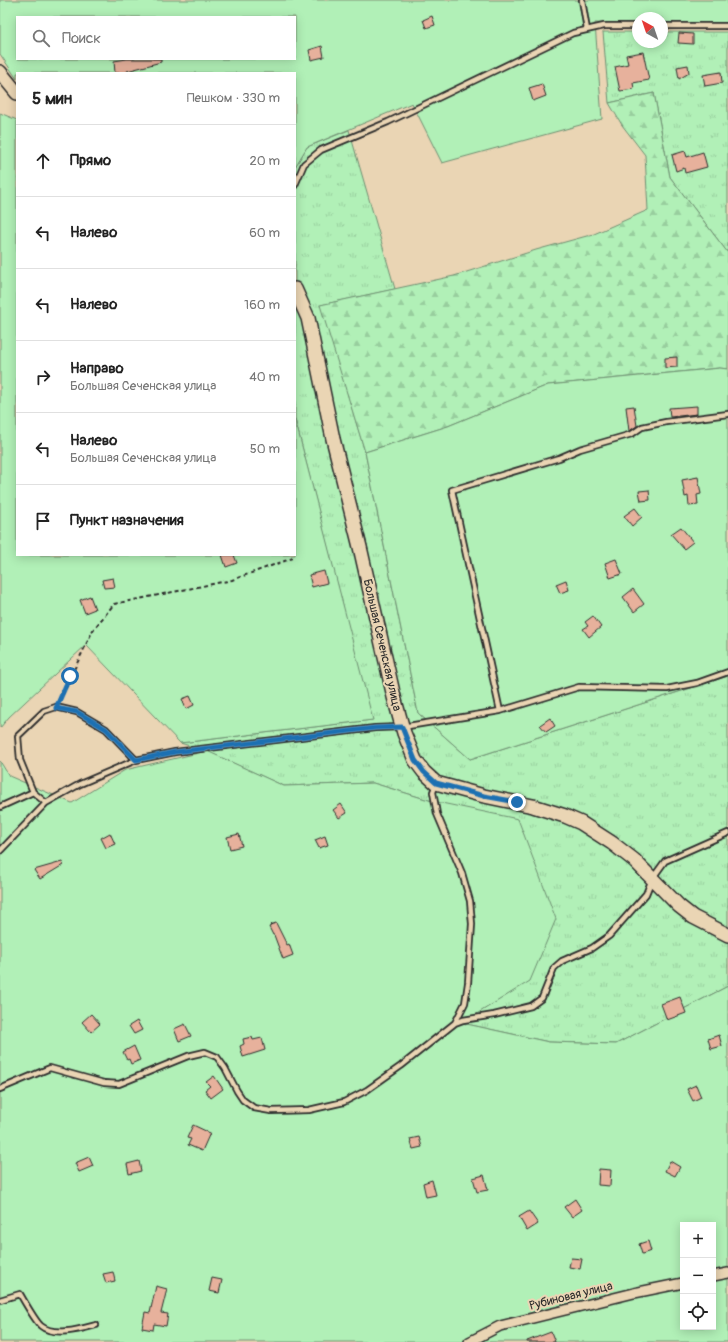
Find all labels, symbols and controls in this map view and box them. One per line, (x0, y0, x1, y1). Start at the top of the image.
north arrow (632, 12, 668, 48)
search box (16, 16, 296, 60)
icon: search (30, 27, 52, 49)
text: Поиск (62, 29, 101, 48)
text: 5 мин (32, 88, 72, 109)
text: Пешком · 330 m (187, 90, 280, 106)
icon: ahead (32, 150, 54, 172)
text: Прямо (70, 151, 111, 170)
text: 20 m (249, 153, 280, 169)
icon: left (32, 222, 54, 244)
text: Налево (70, 223, 117, 242)
text: 60 m (249, 225, 280, 241)
icon: left (32, 294, 54, 316)
text: Налево (70, 295, 117, 314)
text: 160 m (244, 297, 280, 313)
text: Направо (70, 359, 124, 378)
icon: right (32, 366, 54, 388)
text: 40 m (249, 369, 280, 385)
text: Большая Сеченская улица (70, 378, 216, 394)
text: Налево (70, 431, 117, 450)
icon: left (32, 438, 54, 460)
text: 50 m (250, 441, 280, 457)
text: Большая Сеченская улица (70, 450, 216, 466)
icon: arrive (32, 510, 54, 532)
text: Пункт назначения (70, 511, 184, 530)
street label: Большая Сеченская улица (359, 578, 405, 713)
route start (61, 667, 79, 685)
route end (508, 793, 526, 811)
map controls (680, 1222, 716, 1330)
button: + (680, 1222, 716, 1258)
button: − (680, 1258, 716, 1294)
street label: Рубиновая улица (528, 1278, 615, 1314)
button: locate (680, 1294, 716, 1330)

